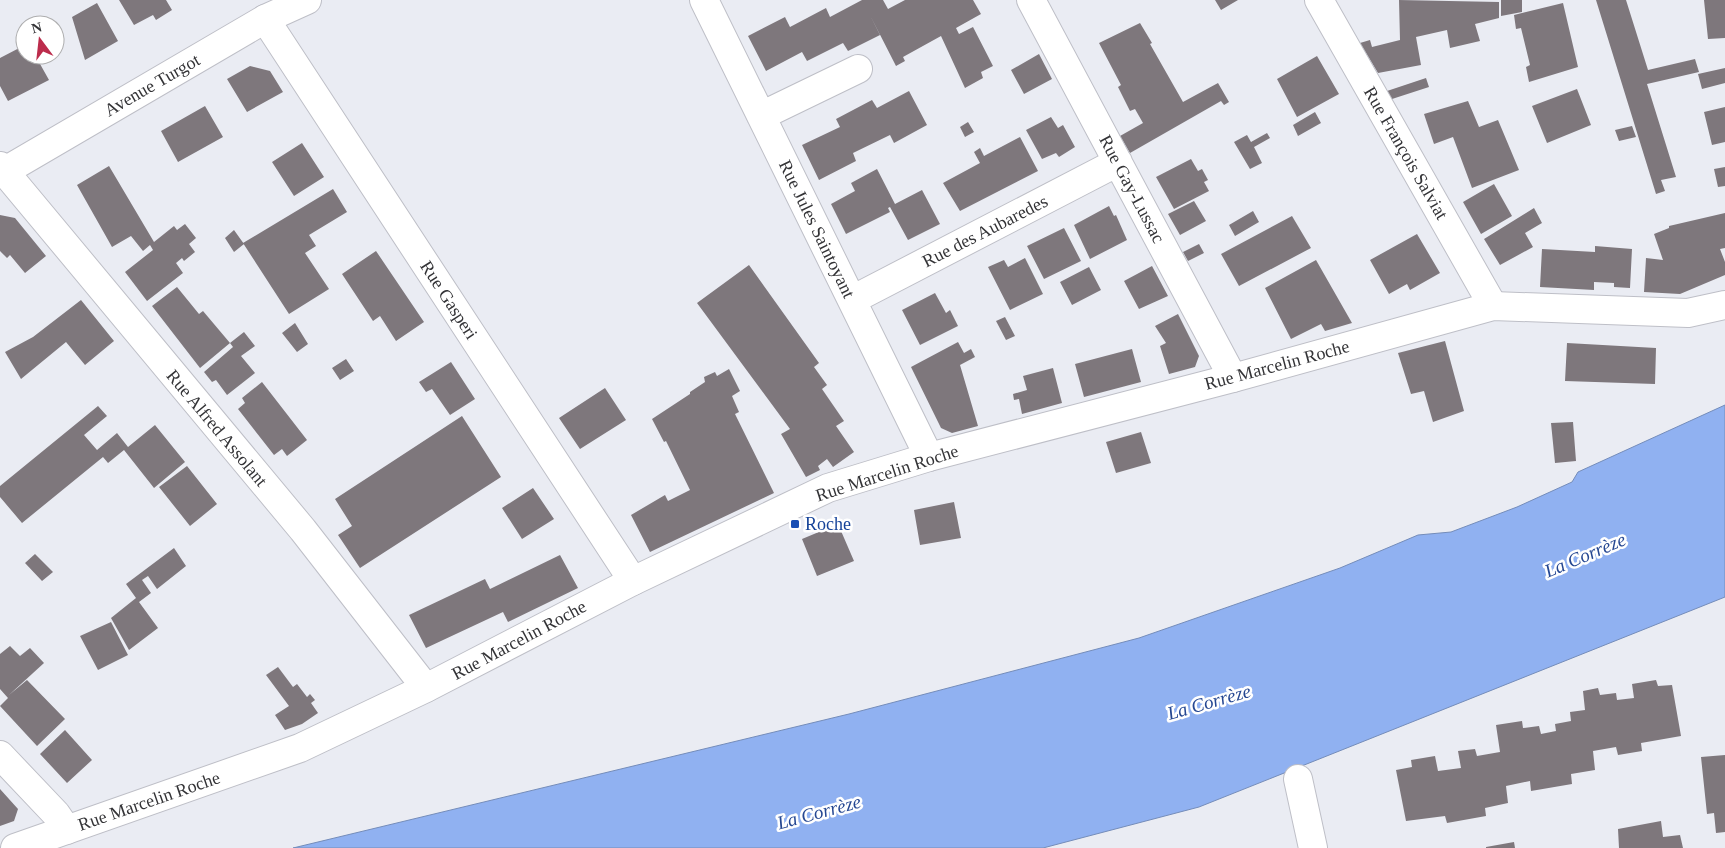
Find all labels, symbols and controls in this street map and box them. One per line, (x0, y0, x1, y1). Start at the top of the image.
north arrow (15, 15, 65, 65)
text: N (30, 19, 44, 36)
street label: Avenue Turgot (101, 50, 203, 120)
street label: Rue François Salviat (1360, 83, 1452, 223)
street label: Rue Gay-Lussac (1095, 132, 1169, 246)
street label: Rue Jules Saintoyant (775, 157, 859, 301)
street label: Rue des Aubaredes (919, 191, 1051, 271)
street label: Rue Gasperi (416, 257, 482, 343)
street label: Rue Marcelin Roche (1202, 336, 1352, 394)
street label: Rue Alfred Assolant (162, 366, 272, 490)
street label: Rue Marcelin Roche (813, 440, 961, 506)
place label: Roche (805, 514, 851, 534)
marker: Roche (789, 518, 801, 530)
water label: La Corrèze (1540, 529, 1629, 582)
street label: Rue Marcelin Roche (449, 596, 589, 684)
water label: La Corrèze (1164, 680, 1253, 724)
street label: Rue Marcelin Roche (75, 767, 223, 835)
water label: La Corrèze (774, 791, 863, 834)

